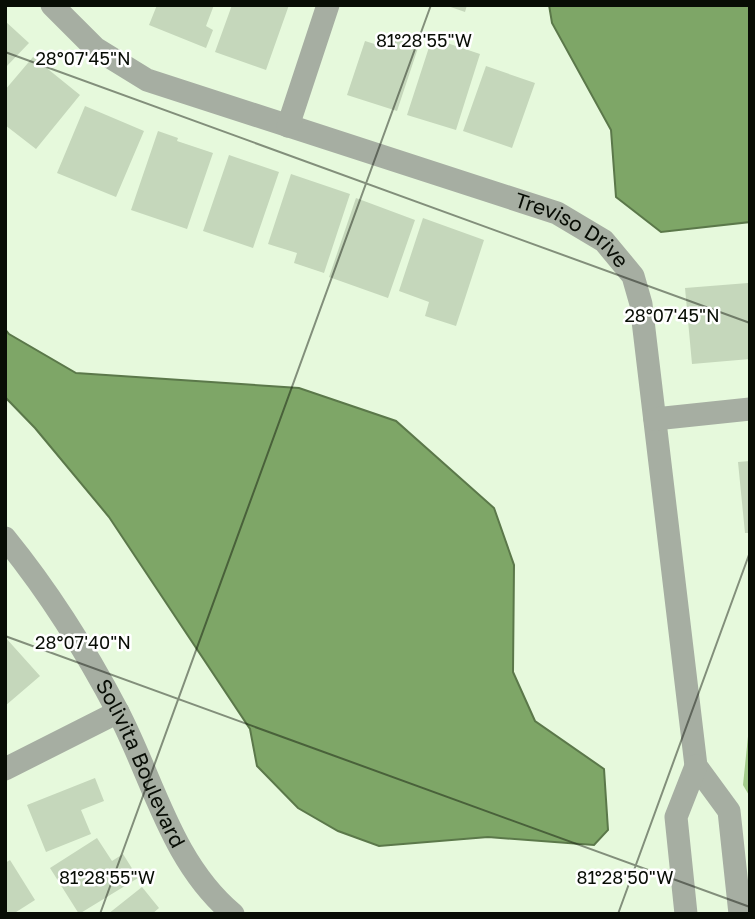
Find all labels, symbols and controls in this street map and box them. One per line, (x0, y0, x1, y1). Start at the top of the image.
text: 81°28'55"W (376, 29, 472, 51)
text: 28°07'45"N (35, 47, 131, 69)
street label: Treviso Drive (512, 186, 635, 273)
text: 28°07'45"N (624, 304, 720, 326)
text: 28°07'40"N (35, 631, 131, 653)
street label: Solivita Boulevard (91, 674, 192, 852)
text: 81°28'55"W (59, 866, 155, 888)
text: 81°28'50"W (577, 866, 673, 888)

